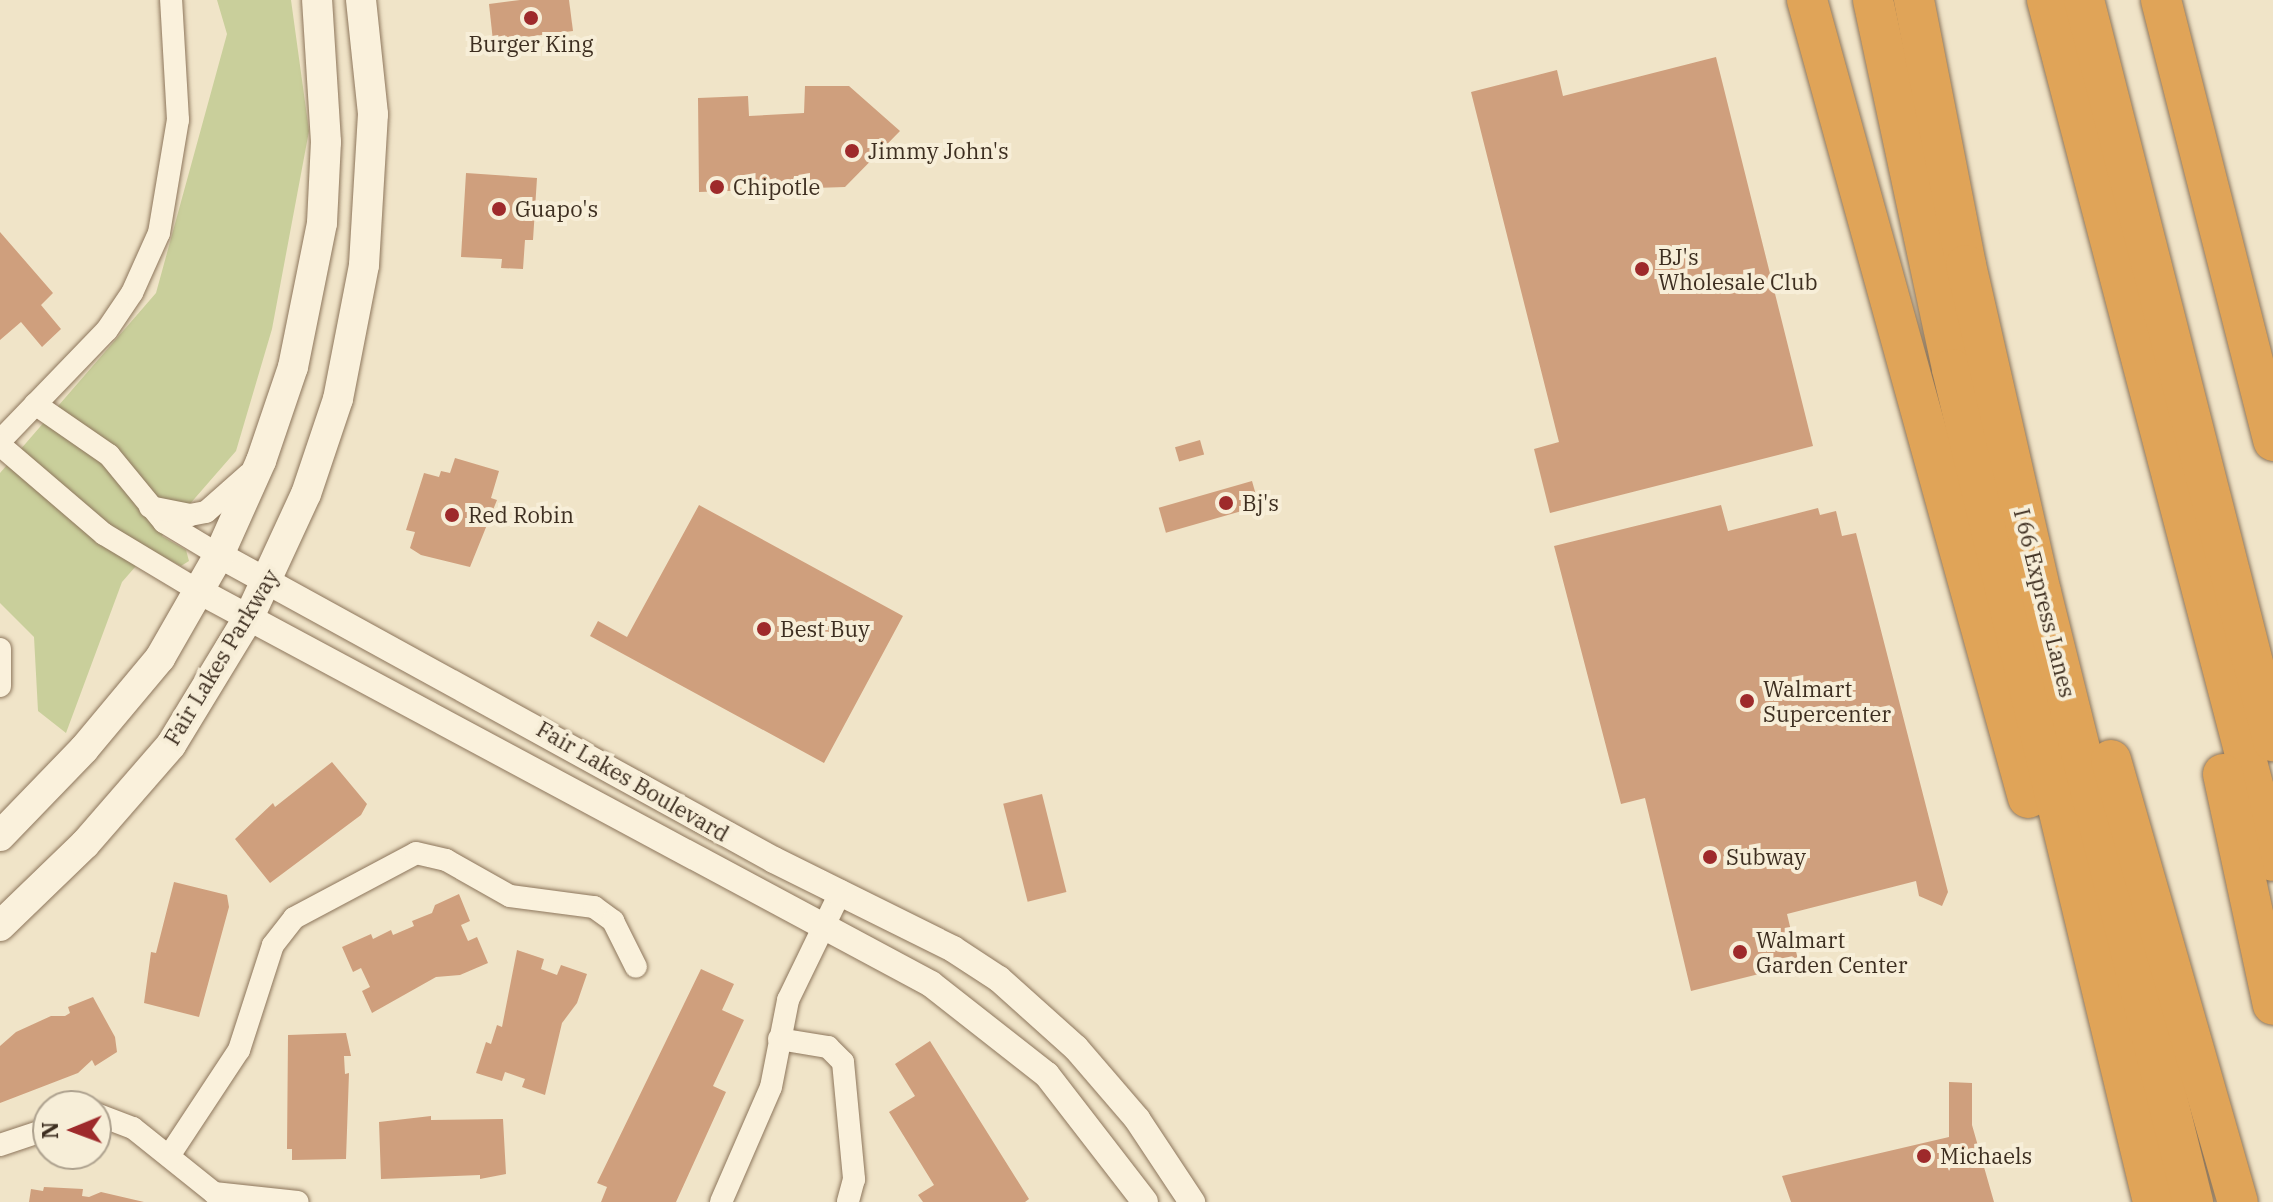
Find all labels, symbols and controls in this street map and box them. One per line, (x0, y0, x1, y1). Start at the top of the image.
marker: Burger King (522, 9, 540, 27)
place label: Burger King (469, 31, 593, 57)
place label: Jimmy John's (868, 138, 1009, 164)
marker: Jimmy John's (843, 142, 861, 160)
place label: Chipotle (733, 174, 820, 200)
marker: Chipotle (708, 178, 726, 196)
place label: Guapo's (515, 196, 598, 222)
marker: Guapo's (490, 200, 508, 218)
place label: BJ's Wholesale Club (1658, 243, 1818, 294)
marker: BJ's Wholesale Club (1633, 260, 1651, 278)
place label: Bj's (1242, 490, 1279, 516)
marker: Bj's (1217, 494, 1235, 512)
place label: Red Robin (468, 502, 574, 528)
marker: Red Robin (443, 506, 461, 524)
street label: I 66 Express Lanes (2009, 506, 2081, 700)
street label: Fair Lakes Parkway (158, 564, 284, 750)
place label: Best Buy (780, 616, 870, 642)
marker: Best Buy (755, 620, 773, 638)
place label: Walmart Supercenter (1763, 675, 1891, 726)
marker: Walmart Supercenter (1738, 692, 1756, 710)
street label: Fair Lakes Boulevard (532, 715, 734, 847)
place label: Subway (1726, 844, 1806, 870)
marker: Subway (1701, 848, 1719, 866)
place label: Walmart Garden Center (1756, 926, 1907, 978)
marker: Walmart Garden Center (1731, 943, 1749, 961)
north arrow (32, 1090, 112, 1170)
text: N (35, 1121, 64, 1139)
place label: Michaels (1940, 1143, 2032, 1169)
marker: Michaels (1915, 1147, 1933, 1165)

